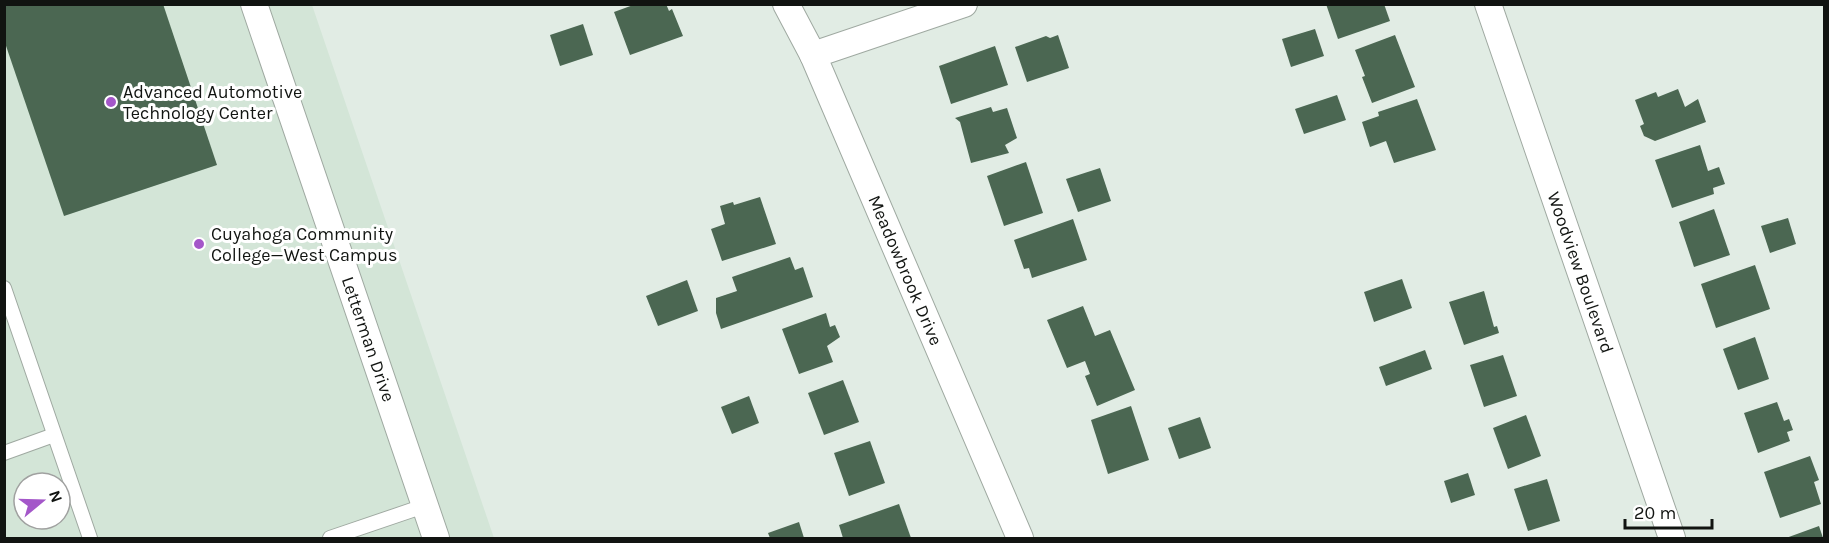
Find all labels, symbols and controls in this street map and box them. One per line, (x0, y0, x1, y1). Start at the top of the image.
place label: Advanced Automotive Technology Center (123, 81, 302, 124)
marker: Advanced Automotive Technology Center (104, 95, 118, 109)
street label: Woodview Boulevard (1543, 189, 1618, 356)
street label: Meadowbrook Drive (863, 192, 947, 349)
place label: Cuyahoga Community College—West Campus (211, 223, 398, 266)
marker: Cuyahoga Community College—West Campus (192, 237, 206, 251)
street label: Letterman Drive (337, 274, 400, 405)
north arrow (12, 471, 72, 531)
text: N (45, 488, 67, 505)
scale bar (1625, 492, 1712, 530)
text: 20 m (1634, 502, 1676, 524)

